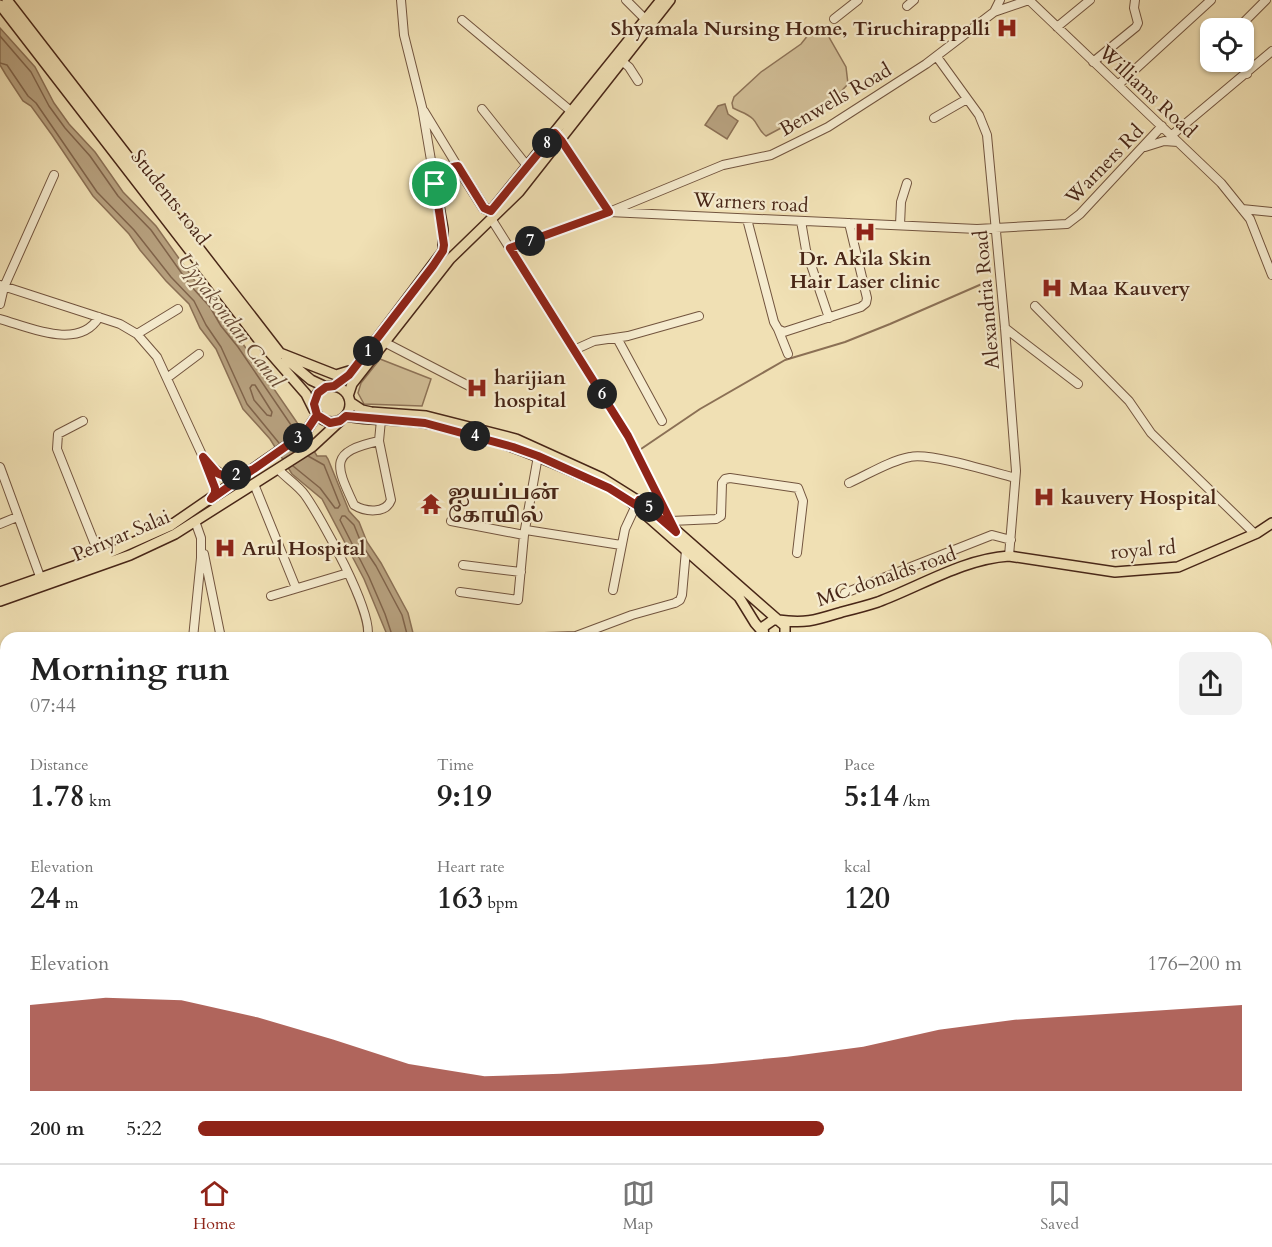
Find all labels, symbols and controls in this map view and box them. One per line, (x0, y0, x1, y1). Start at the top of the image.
place label: Shyamala Nursing Home, Tiruchirappalli (611, 15, 990, 42)
hospital icon: Shyamala Nursing Home, Tiruchirappalli (995, 16, 1019, 40)
map controls (1200, 18, 1254, 72)
button: locate (1200, 18, 1254, 72)
street label: Williams Road (1092, 38, 1203, 144)
street label: Benwells Road (774, 56, 897, 142)
street label: Warners Rd (1058, 118, 1150, 211)
pin: 8 (532, 128, 562, 158)
text: 8 (543, 132, 551, 154)
street label: Students road (125, 144, 217, 251)
pin (409, 158, 460, 209)
icon: arrive (418, 167, 451, 200)
street label: Warners road (692, 186, 810, 219)
hospital icon: Dr. Akila Skin Hair Laser clinic (853, 220, 877, 244)
pin: 7 (515, 226, 545, 256)
street label: Alexandria Road (967, 229, 1006, 371)
text: 7 (526, 230, 534, 252)
place label: Dr. Akila Skin Hair Laser clinic (790, 245, 940, 295)
water label: Uyyakondan Canal (170, 247, 292, 395)
place label: Maa Kauvery (1069, 275, 1191, 302)
hospital icon: Maa Kauvery (1040, 276, 1064, 300)
pin: 1 (353, 336, 383, 366)
text: 1 (364, 340, 372, 362)
place label: harijian hospital (494, 364, 566, 414)
hospital icon: harijian hospital (465, 376, 489, 400)
pin: 6 (587, 379, 617, 409)
text: 6 (598, 383, 606, 405)
pin: 4 (460, 421, 490, 451)
pin: 3 (283, 423, 313, 453)
text: 4 (471, 425, 479, 447)
text: 3 (294, 427, 302, 449)
pin: 2 (221, 460, 251, 490)
text: 2 (232, 464, 240, 486)
place label: ஐயப்பன் கோயில் (448, 479, 559, 529)
place label: kauvery Hospital (1061, 484, 1217, 511)
hospital icon: kauvery Hospital (1032, 485, 1056, 509)
temple icon: ஐயப்பன் கோயில் (419, 492, 443, 516)
pin: 5 (634, 492, 664, 522)
text: 5 (645, 496, 653, 518)
street label: Periyar Salai (68, 503, 175, 568)
street label: royal rd (1109, 533, 1177, 566)
place label: Arul Hospital (242, 535, 365, 562)
hospital icon: Arul Hospital (213, 536, 237, 560)
street label: MC donalds road (813, 540, 960, 613)
text: Morning run (30, 647, 230, 692)
button: share (1179, 652, 1242, 715)
text: 07:44 (30, 692, 76, 719)
text: Distance (30, 754, 88, 776)
text: Time (437, 754, 474, 776)
text: Pace (844, 754, 875, 776)
text: 1.78 (30, 776, 85, 817)
text: 9:19 (437, 776, 492, 817)
text: 5:14 (844, 776, 899, 817)
text: km (85, 790, 111, 812)
text: /km (899, 790, 930, 812)
text: Elevation (30, 856, 94, 878)
text: Heart rate (437, 856, 505, 878)
text: kcal (844, 856, 871, 878)
text: 24 (30, 878, 61, 919)
text: 163 (437, 878, 483, 919)
text: 120 (844, 878, 890, 919)
text: m (61, 892, 79, 914)
text: bpm (483, 892, 518, 914)
text: Elevation (30, 950, 109, 977)
text: 176–200 m (1147, 950, 1242, 977)
text: 200 m (30, 1115, 85, 1142)
text: 5:22 (126, 1115, 162, 1142)
tab: Home (193, 1177, 236, 1235)
tab: Map (622, 1177, 655, 1235)
tab: Saved (1040, 1177, 1079, 1235)

